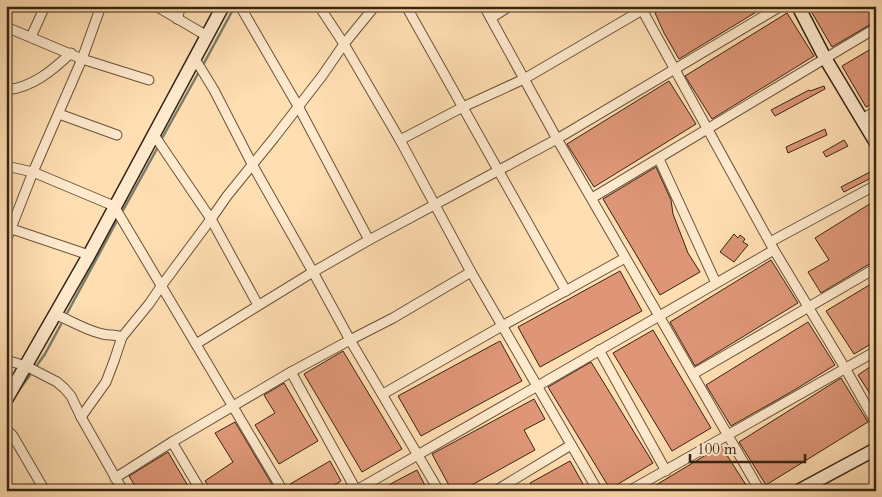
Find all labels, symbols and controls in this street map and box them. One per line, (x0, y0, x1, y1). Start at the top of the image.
scale bar (690, 432, 804, 464)
text: 100 m (697, 439, 737, 459)

